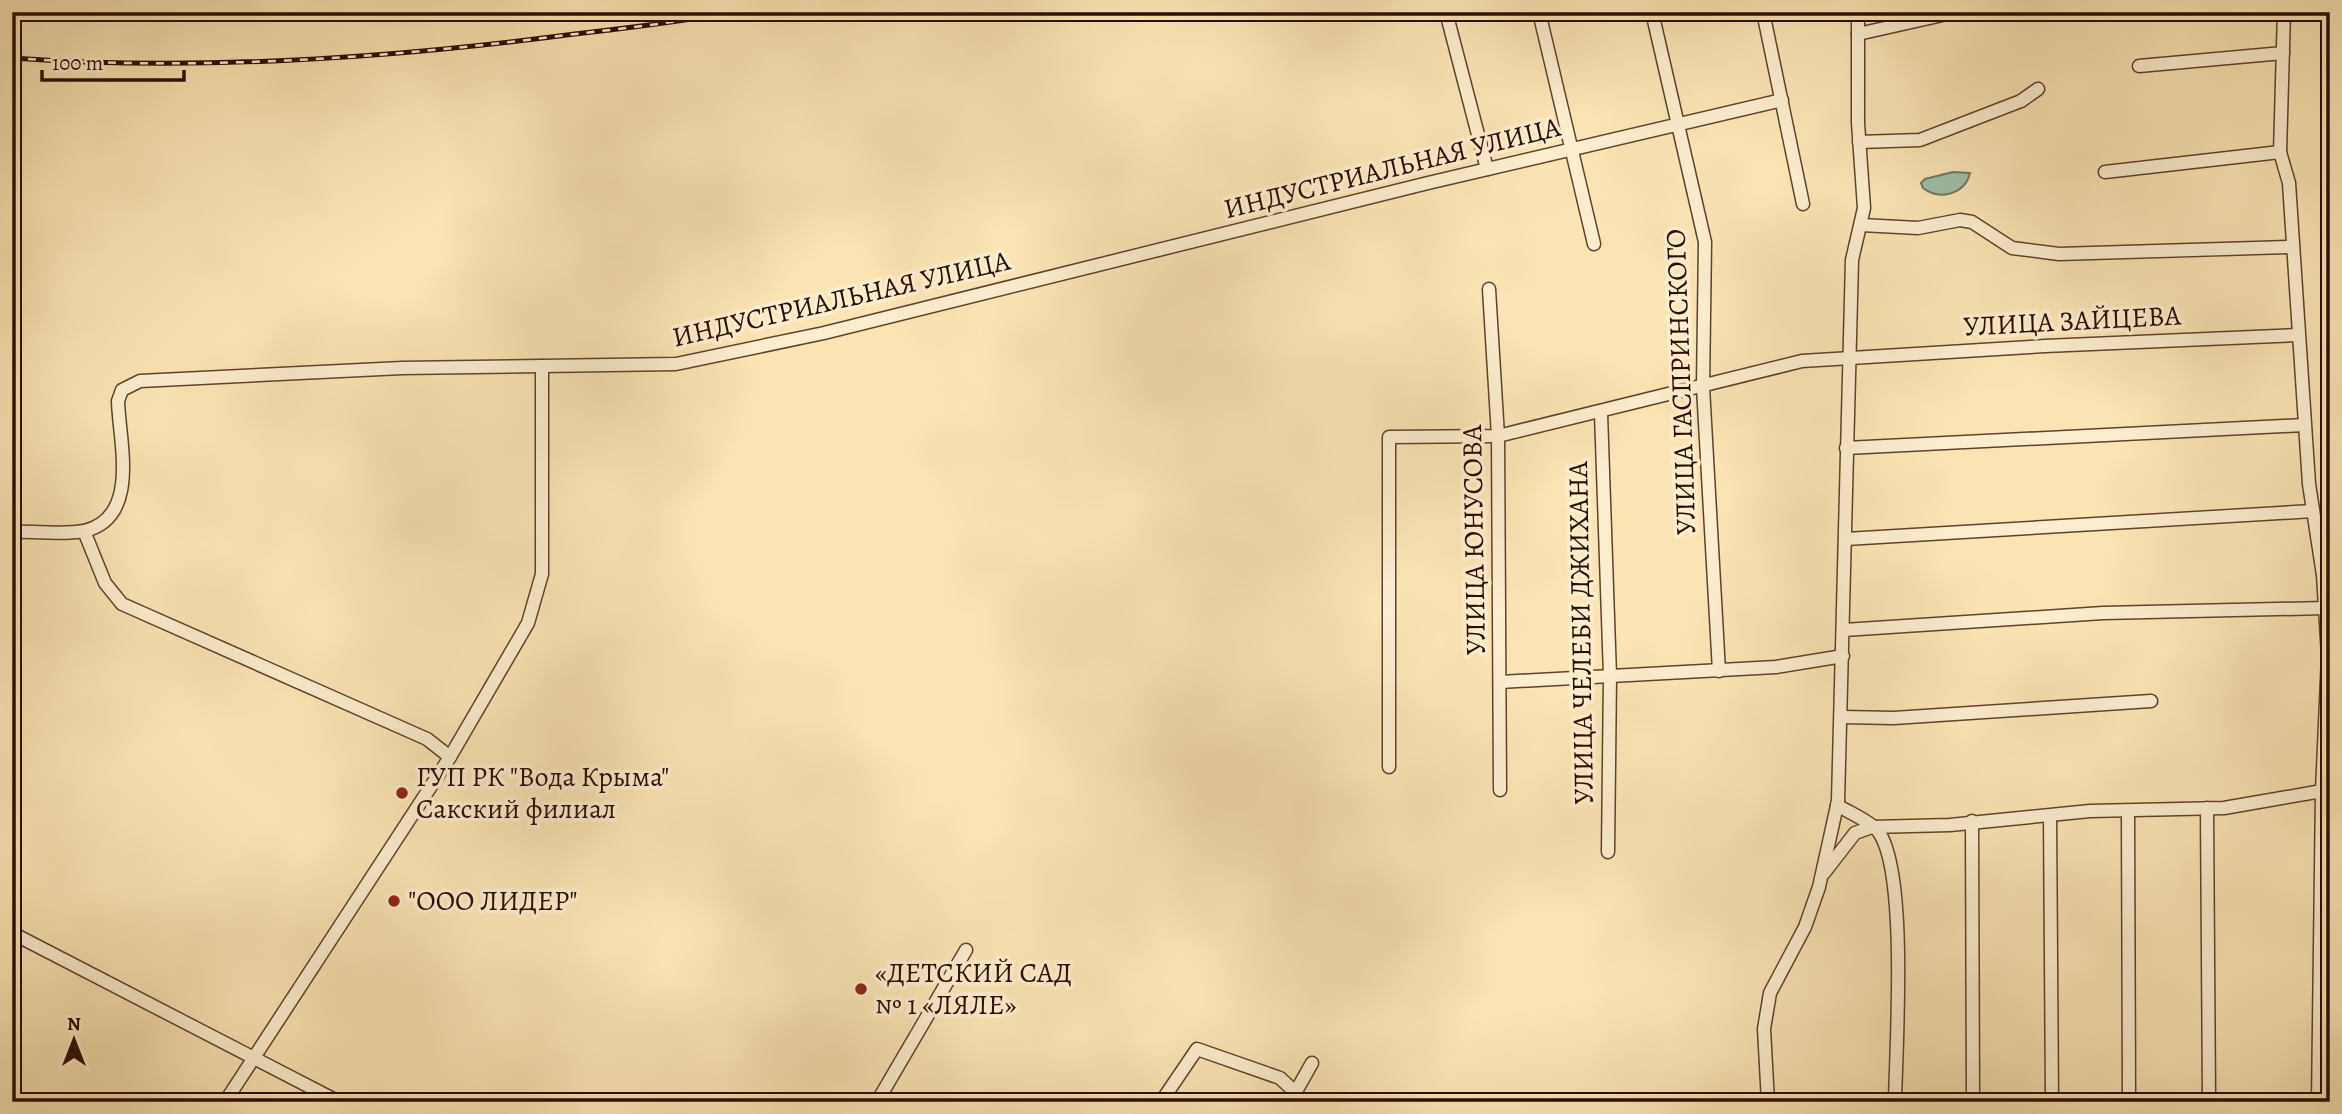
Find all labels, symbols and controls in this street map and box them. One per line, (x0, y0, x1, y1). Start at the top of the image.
scale bar (42, 38, 184, 82)
text: 100 m (52, 49, 103, 77)
street label: ИНДУСТРИАЛЬНАЯ УЛИЦА (1220, 108, 1565, 228)
street label: УЛИЦА ГАСПРИНСКОГО (1657, 228, 1705, 536)
street label: ИНДУСТРИАЛЬНАЯ УЛИЦА (668, 241, 1014, 356)
street label: УЛИЦА ЗАЙЦЕВА (1962, 296, 2182, 346)
street label: УЛИЦА ЮНУСОВА (1453, 424, 1495, 655)
street label: УЛИЦА ЧЕЛЕБИ ДЖИХАНА (1559, 460, 1603, 805)
place label: ГУП РК "Вода Крыма" Сакский филиал (416, 758, 669, 828)
marker: ГУП РК "Вода Крыма" Сакский филиал (394, 785, 410, 801)
place label: "ООО ЛИДЕР" (408, 882, 578, 920)
marker: "ООО ЛИДЕР" (386, 893, 402, 909)
place label: «ДЕТСКИЙ САД № 1 «ЛЯЛЕ» (875, 954, 1072, 1024)
marker: «ДЕТСКИЙ САД № 1 «ЛЯЛЕ» (853, 981, 869, 997)
north arrow (38, 1006, 108, 1076)
text: N (67, 1011, 81, 1037)

